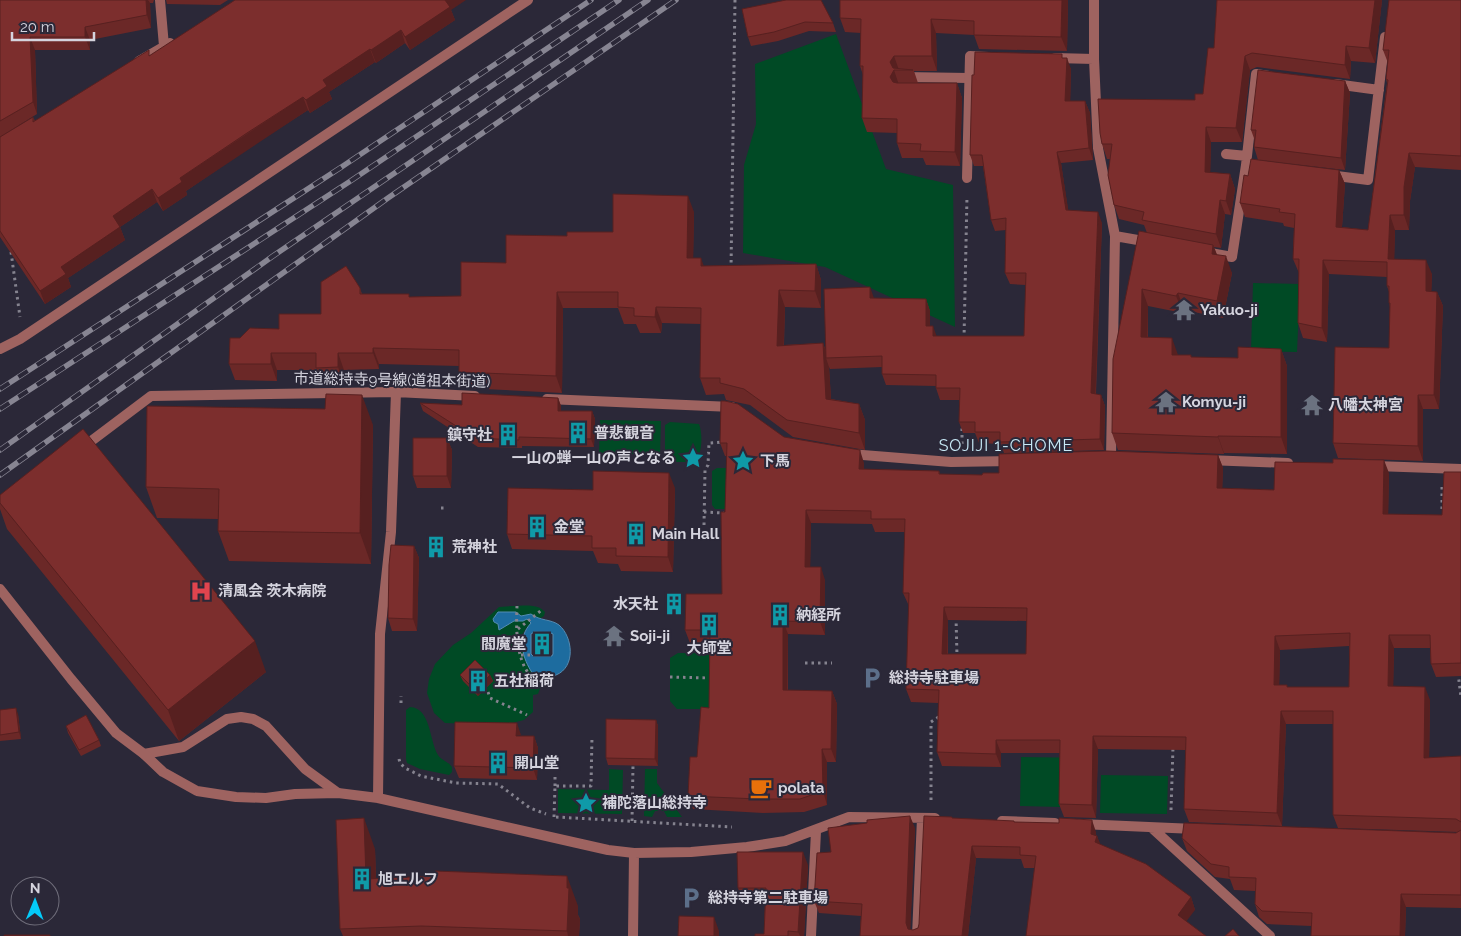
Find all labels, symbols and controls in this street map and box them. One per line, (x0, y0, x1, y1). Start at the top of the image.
scale bar (12, 10, 95, 42)
text: 20 m (20, 18, 55, 36)
temple icon: Yakuo-ji (1171, 297, 1197, 323)
place label: Yakuo-ji (1200, 301, 1258, 319)
street label: 市道総持寺9号線(道祖本街道) (293, 369, 491, 391)
temple icon: Komyu-ji (1153, 389, 1179, 415)
temple icon: 八幡太神宮 (1299, 392, 1325, 418)
place label: Komyu-ji (1182, 393, 1246, 411)
place label: 八幡太神宮 (1328, 396, 1403, 414)
building icon: 普悲観音 (565, 420, 591, 446)
building icon: 鎮守社 (495, 422, 521, 448)
place label: 普悲観音 (594, 424, 654, 442)
place label: 鎮守社 (447, 426, 492, 444)
district label: SOJIJI 1-CHOME (939, 436, 1073, 455)
place icon: 一山の蝉一山の声となる (680, 445, 706, 471)
place icon: 下馬 (730, 448, 756, 474)
place label: 一山の蝉一山の声となる (511, 449, 676, 467)
place label: 下馬 (760, 452, 790, 470)
building icon: 金堂 (524, 514, 550, 540)
place label: 金堂 (554, 518, 584, 536)
building icon: Main Hall (623, 521, 649, 547)
place label: Main Hall (652, 525, 719, 543)
building icon: 荒神社 (423, 534, 449, 560)
place label: 荒神社 (452, 538, 497, 556)
hospital icon: 清風会 茨木病院 (188, 578, 214, 604)
place label: 清風会 茨木病院 (218, 582, 327, 600)
building icon: 水天社 (661, 591, 687, 617)
place label: 水天社 (613, 595, 658, 613)
building icon: 納経所 (767, 602, 793, 628)
place label: 納経所 (796, 606, 841, 624)
building icon: 大師堂 (696, 612, 722, 638)
temple icon: Soji-ji (601, 623, 627, 649)
place label: Soji-ji (630, 627, 670, 645)
building icon: 閻魔堂 (529, 631, 555, 657)
place label: 閻魔堂 (481, 635, 526, 653)
place label: 大師堂 (686, 639, 732, 657)
parking icon: 総持寺駐車場 (859, 665, 885, 691)
building icon: 五社稲荷 (465, 668, 491, 694)
place label: 総持寺駐車場 (889, 669, 979, 687)
place label: 五社稲荷 (494, 672, 554, 690)
building icon: 開山堂 (485, 750, 511, 776)
place label: 開山堂 (514, 754, 559, 772)
cafe icon: polata (748, 775, 774, 801)
place label: polata (778, 779, 825, 797)
place icon: 補陀落山総持寺 (573, 790, 599, 816)
place label: 補陀落山総持寺 (602, 794, 707, 812)
building icon: 旭エルフ (349, 866, 375, 892)
place label: 旭エルフ (378, 870, 438, 888)
north arrow (10, 876, 60, 926)
text: N (30, 880, 41, 896)
parking icon: 総持寺第二駐車場 (678, 885, 704, 911)
place label: 総持寺第二駐車場 (708, 889, 828, 907)

